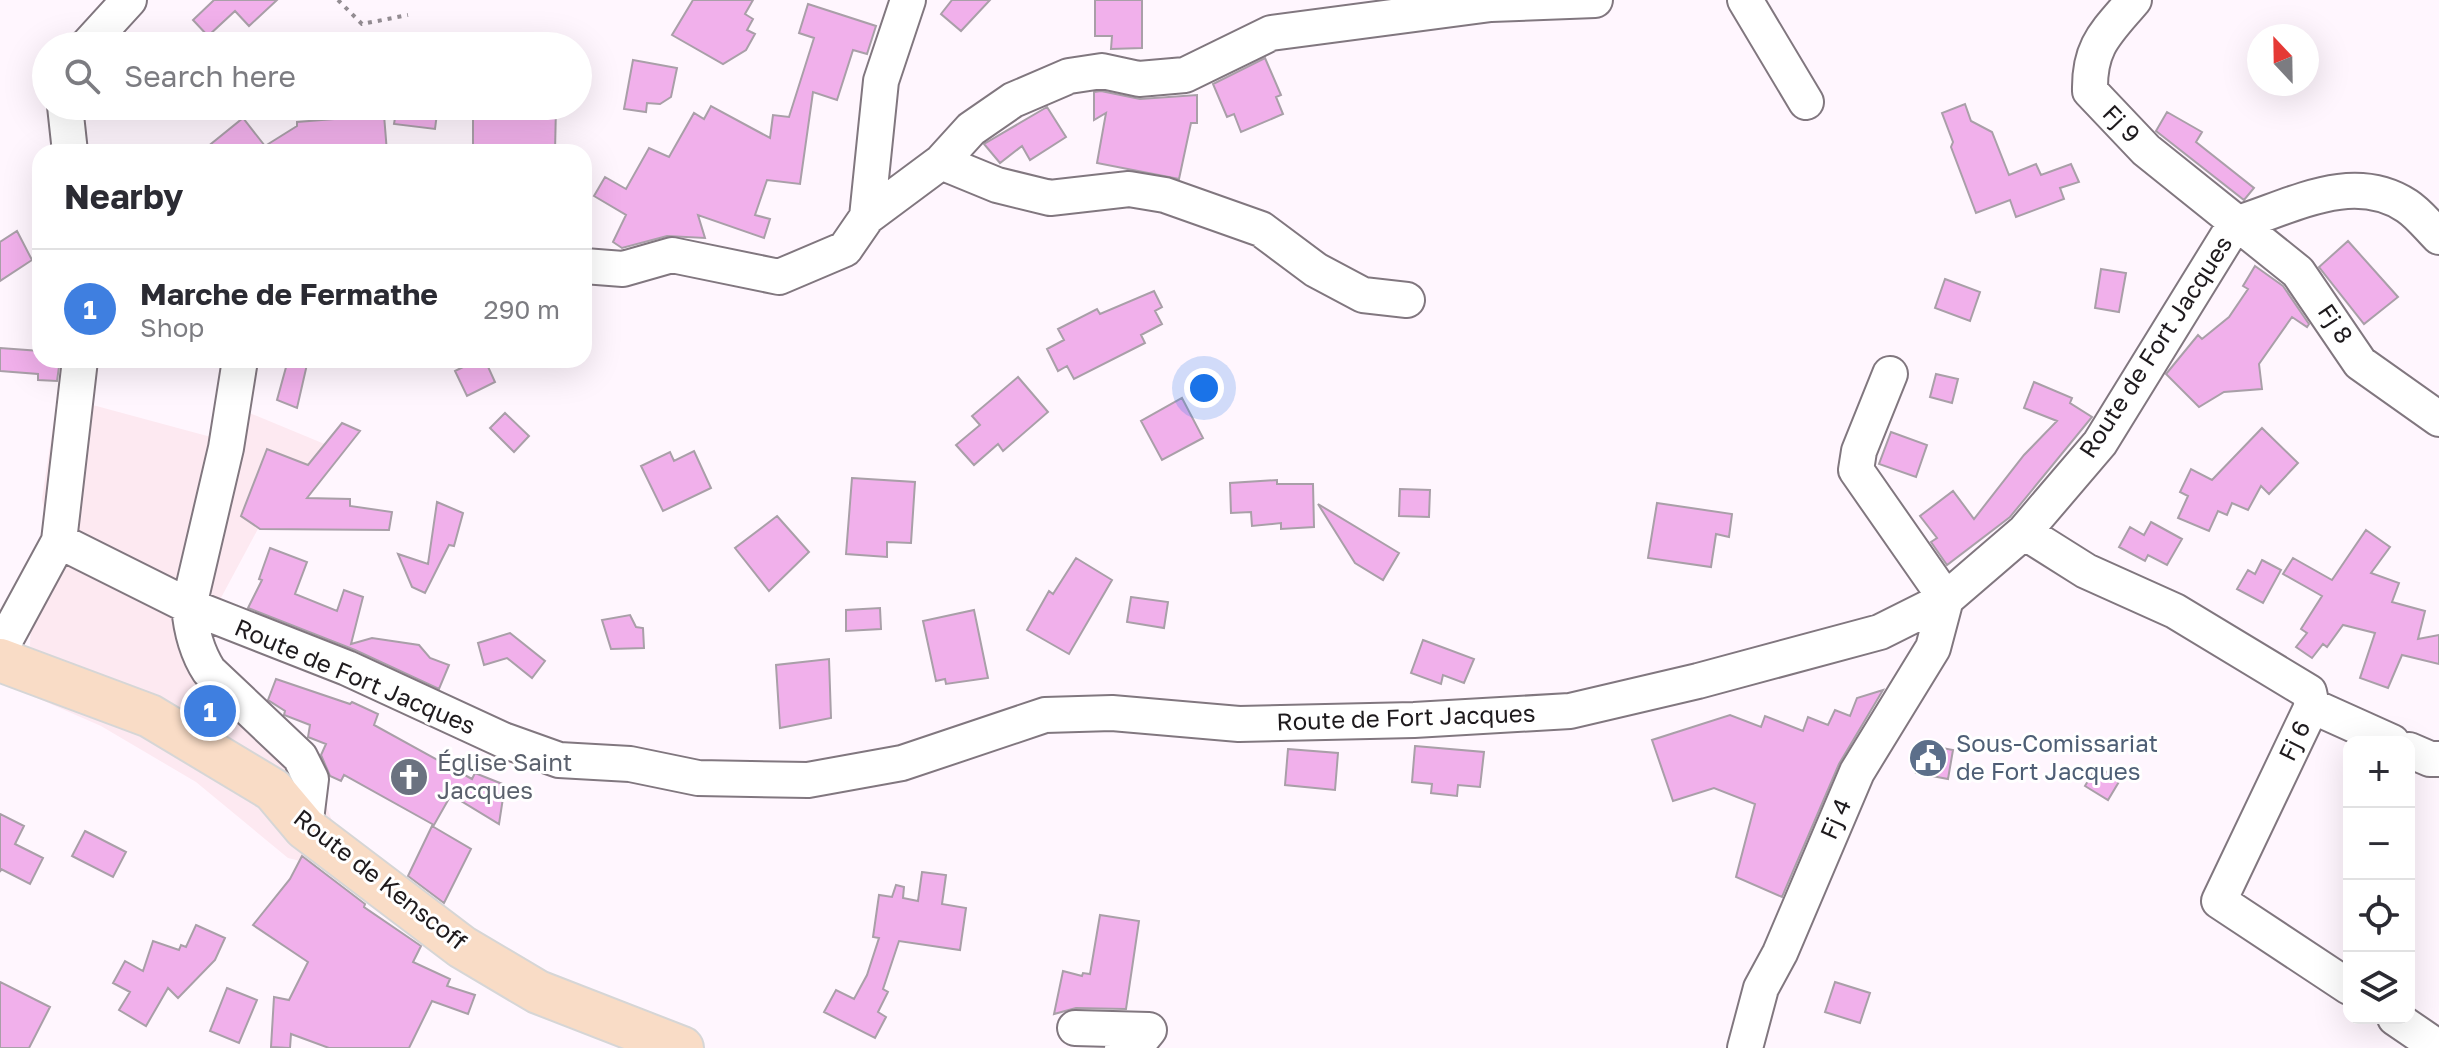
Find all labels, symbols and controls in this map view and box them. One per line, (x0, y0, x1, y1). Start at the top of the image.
north arrow (2247, 24, 2319, 96)
search box (32, 32, 592, 120)
icon: search (60, 54, 104, 98)
text: Search here (124, 58, 296, 94)
street label: Fj 9 (2097, 98, 2147, 148)
text: Nearby (64, 176, 184, 216)
street label: Route de Fort Jacques (2072, 230, 2237, 463)
text: Marche de Fermathe (140, 276, 438, 312)
text: 1 (83, 294, 97, 325)
text: 290 m (484, 294, 560, 325)
street label: Fj 8 (2313, 298, 2360, 348)
text: Shop (140, 312, 204, 343)
your location (1184, 368, 1224, 408)
street label: Route de Fort Jacques (231, 612, 480, 740)
pin: 1 (184, 681, 236, 741)
street label: Route de Fort Jacques (1276, 697, 1536, 736)
street label: Fj 6 (2272, 715, 2316, 765)
place label: Sous-Comissariat de Fort Jacques (1956, 728, 2158, 785)
map controls (2343, 736, 2415, 1024)
button: + (2343, 736, 2415, 808)
public building icon: Sous-Comissariat de Fort Jacques (1907, 737, 1949, 779)
place label: Église Saint Jacques (437, 747, 572, 804)
church icon: Église Saint Jacques (388, 756, 430, 798)
street label: Fj 4 (1813, 794, 1856, 843)
street label: Route de Kenscoff (289, 802, 473, 956)
button: − (2343, 808, 2415, 880)
button: locate (2343, 880, 2415, 952)
button: layers (2343, 952, 2415, 1024)

